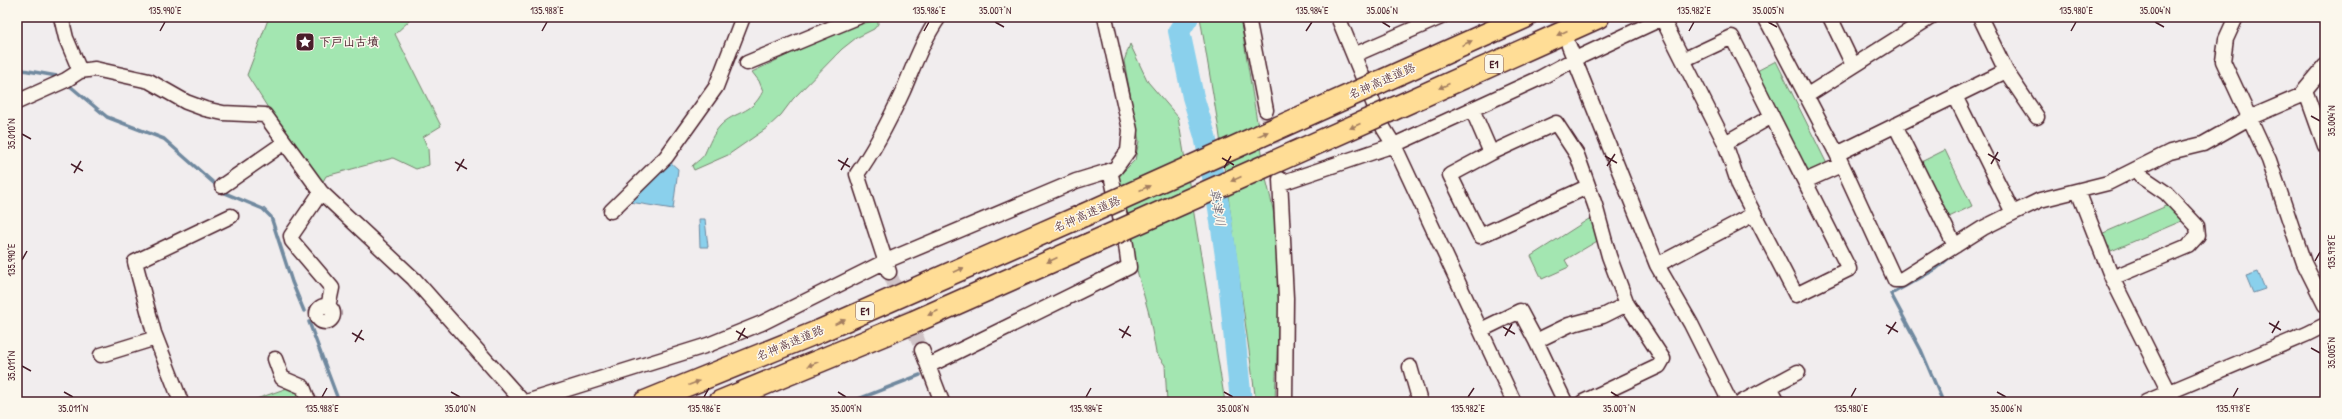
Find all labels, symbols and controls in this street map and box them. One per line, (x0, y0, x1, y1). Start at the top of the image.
text: 135.990°E (148, 4, 182, 17)
text: 135.988°E (530, 4, 564, 17)
text: 135.986°E (912, 4, 946, 17)
text: 35.007°N (979, 4, 1011, 17)
text: 135.984°E (1296, 4, 1329, 17)
text: 35.006°N (1366, 4, 1398, 17)
text: 135.982°E (1677, 4, 1712, 17)
text: 35.005°N (1752, 4, 1784, 17)
text: 135.980°E (2059, 4, 2093, 17)
text: 35.004°N (2139, 4, 2171, 17)
one-way arrow (1556, 30, 1568, 36)
place icon: 下戸山古墳 (294, 31, 316, 53)
place label: 下戸山古墳 (319, 33, 379, 50)
one-way arrow (1461, 40, 1472, 46)
road number: E1 (1485, 55, 1503, 73)
street label: 名神高速道路 (1345, 58, 1418, 103)
one-way arrow (1437, 84, 1449, 90)
text: 35.004°N (2325, 105, 2338, 137)
text: 35.010°N (5, 118, 18, 150)
one-way arrow (1350, 123, 1361, 129)
one-way arrow (1258, 131, 1270, 137)
one-way arrow (1231, 176, 1242, 182)
one-way arrow (1139, 184, 1151, 190)
water label: 草津川 (1206, 186, 1230, 228)
street label: 名神高速道路 (1050, 191, 1123, 236)
text: 135.978°E (2325, 234, 2338, 269)
text: 135.990°E (5, 243, 18, 277)
one-way arrow (1046, 258, 1058, 264)
one-way arrow (954, 267, 965, 273)
road number: E1 (856, 302, 874, 320)
one-way arrow (928, 310, 939, 316)
one-way arrow (834, 319, 846, 325)
street label: 名神高速道路 (753, 321, 826, 364)
text: 35.005°N (2325, 337, 2338, 369)
text: 35.011°N (5, 351, 18, 381)
one-way arrow (807, 361, 819, 367)
one-way arrow (689, 379, 701, 385)
text: 35.011°N (58, 402, 88, 415)
text: 135.988°E (305, 402, 339, 415)
text: 35.010°N (444, 402, 476, 415)
text: 135.986°E (687, 402, 721, 415)
text: 35.009°N (830, 402, 862, 415)
text: 135.984°E (1070, 402, 1103, 415)
text: 35.008°N (1217, 402, 1249, 415)
text: 135.982°E (1451, 402, 1486, 415)
text: 35.007°N (1603, 402, 1635, 415)
text: 135.980°E (1834, 402, 1868, 415)
text: 35.006°N (1990, 402, 2022, 415)
text: 135.978°E (2216, 402, 2251, 415)

